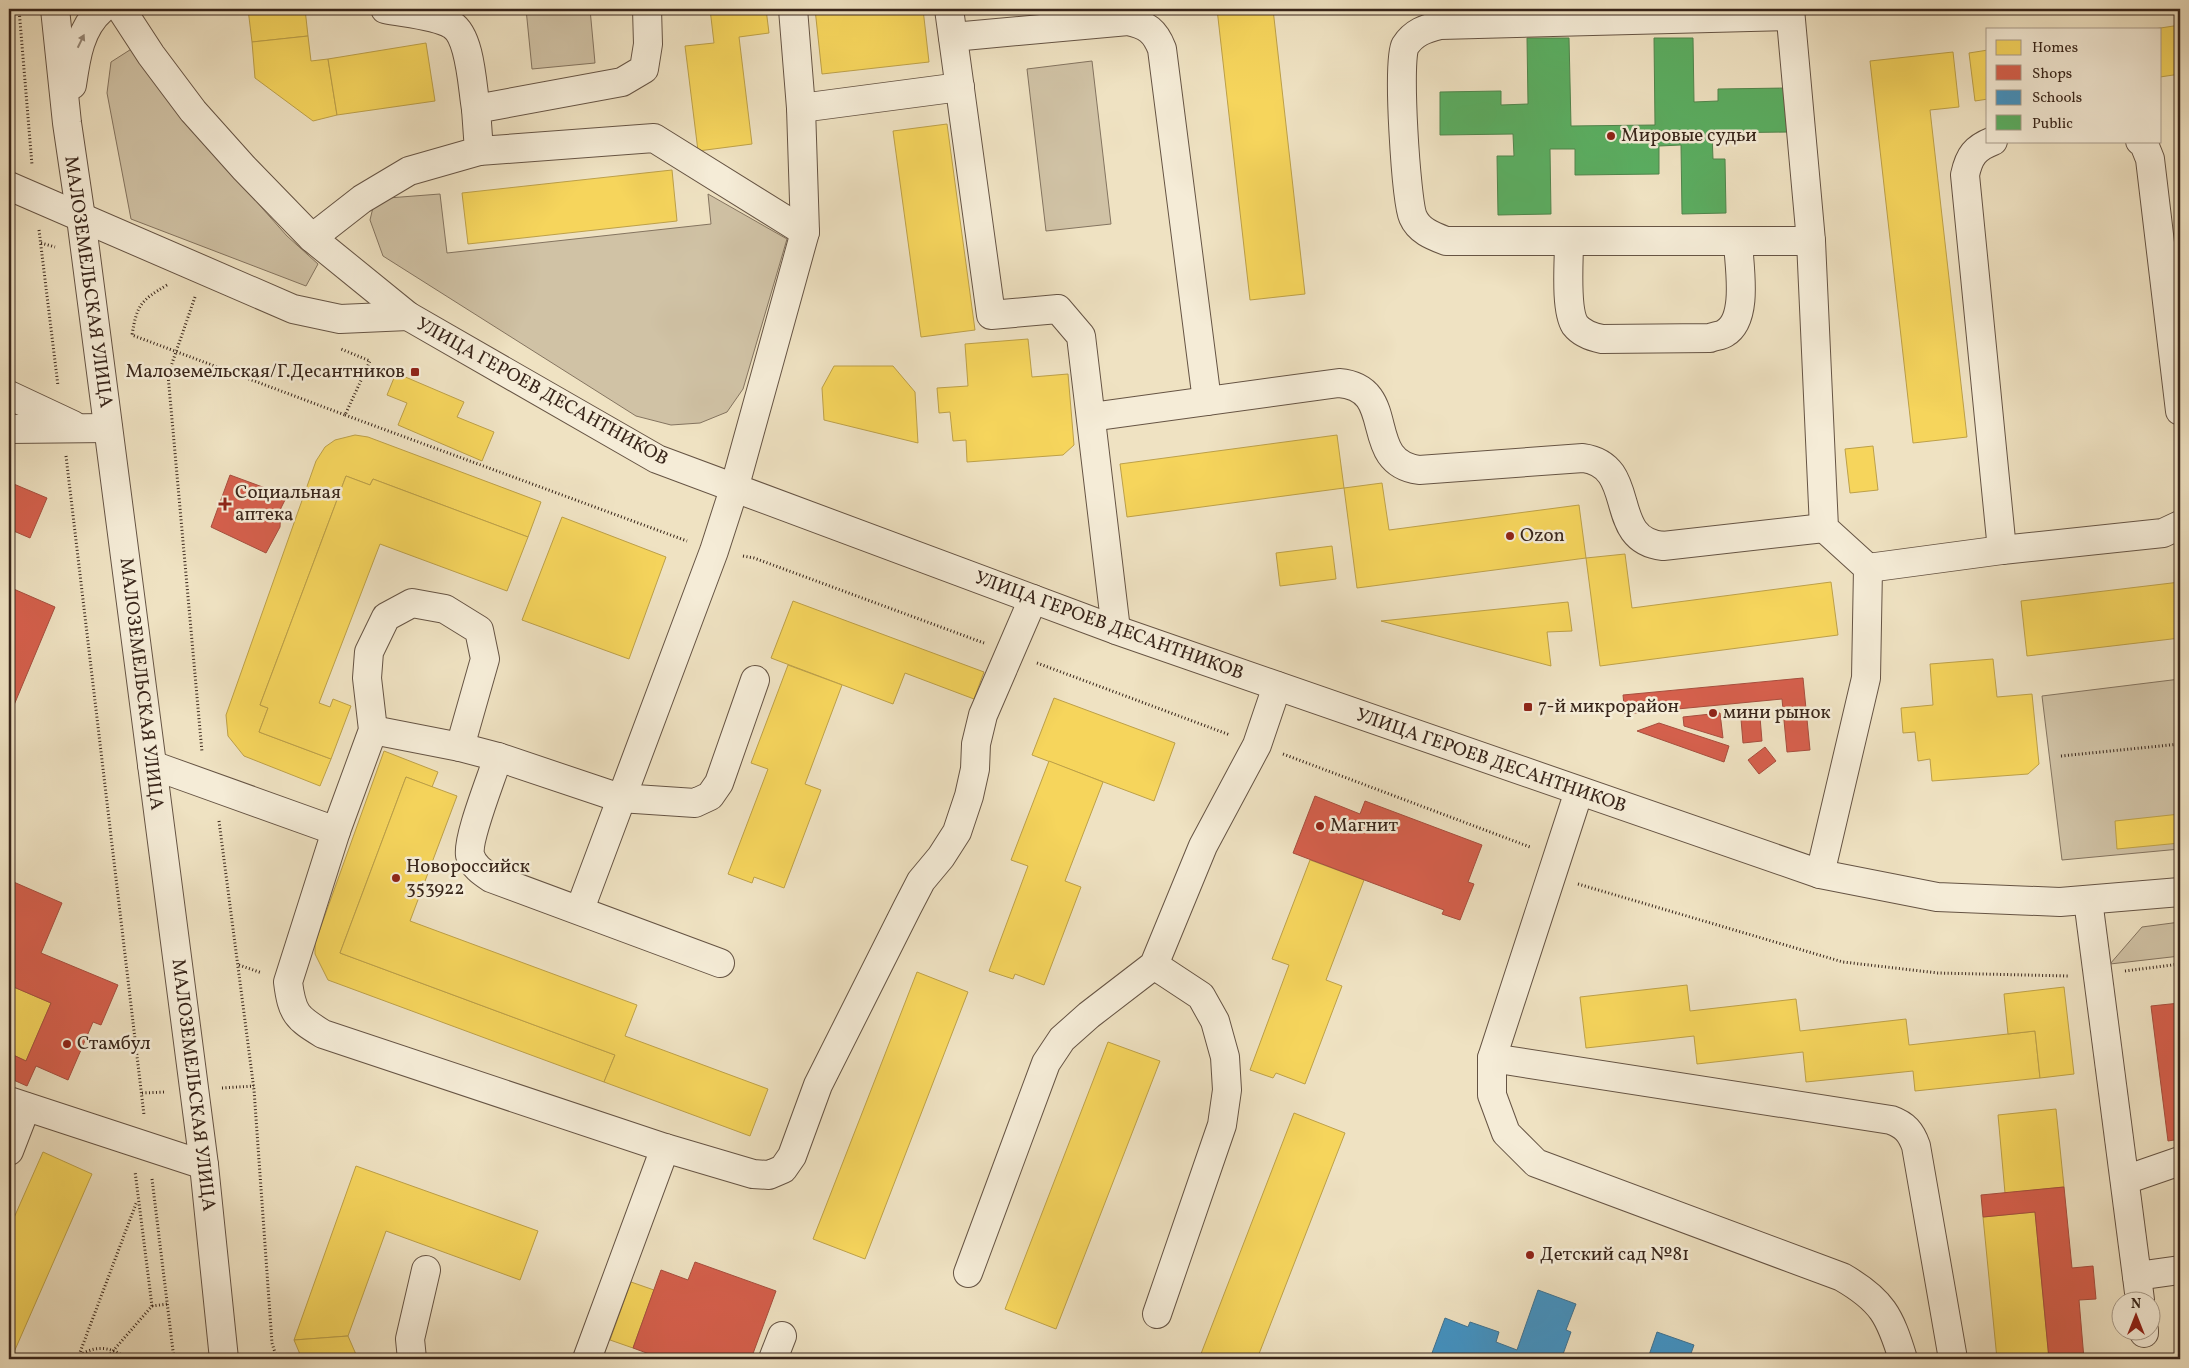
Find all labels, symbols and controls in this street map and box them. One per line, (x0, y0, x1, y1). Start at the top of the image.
legend (1986, 28, 2162, 142)
one-way arrow (77, 34, 85, 48)
text: Homes (2032, 38, 2078, 59)
text: Shops (2032, 64, 2072, 85)
text: Schools (2032, 88, 2082, 109)
text: Public (2032, 114, 2073, 135)
place label: Мировые судьи (1621, 123, 1757, 149)
marker: Мировые судьи (1605, 130, 1617, 142)
street label: МАЛОЗЕМЕЛЬСКАЯ УЛИЦА (57, 154, 119, 410)
street label: УЛИЦА ГЕРОЕВ ДЕСАНТНИКОВ (411, 312, 673, 472)
place label: Малоземельская/Г.Десантников (126, 359, 405, 385)
marker: Малоземельская/Г.Десантников (409, 366, 421, 378)
place label: Социальная аптека (235, 480, 341, 528)
marker: Социальная аптека (219, 498, 231, 510)
place label: Ozon (1520, 523, 1565, 549)
marker: Ozon (1504, 530, 1516, 542)
street label: МАЛОЗЕМЕЛЬСКАЯ УЛИЦА (113, 556, 169, 812)
street label: УЛИЦА ГЕРОЕВ ДЕСАНТНИКОВ (971, 565, 1247, 687)
place label: 7-й микрорайон (1538, 694, 1679, 720)
place label: мини рынок (1723, 700, 1831, 726)
marker: 7-й микрорайон (1522, 701, 1534, 713)
street label: УЛИЦА ГЕРОЕВ ДЕСАНТНИКОВ (1352, 702, 1630, 820)
marker: мини рынок (1707, 707, 1719, 719)
place label: Магнит (1330, 813, 1398, 839)
marker: Магнит (1314, 820, 1326, 832)
place label: Новороссийск 353922 (406, 854, 530, 902)
marker: Новороссийск 353922 (390, 872, 402, 884)
street label: МАЛОЗЕМЕЛЬСКАЯ УЛИЦА (165, 957, 221, 1213)
place label: Стамбул (77, 1031, 151, 1057)
marker: Стамбул (61, 1038, 73, 1050)
place label: Детский сад №81 (1540, 1242, 1689, 1268)
marker: Детский сад №81 (1524, 1249, 1536, 1261)
north arrow (2112, 1290, 2162, 1340)
text: N (2131, 1295, 2141, 1314)

